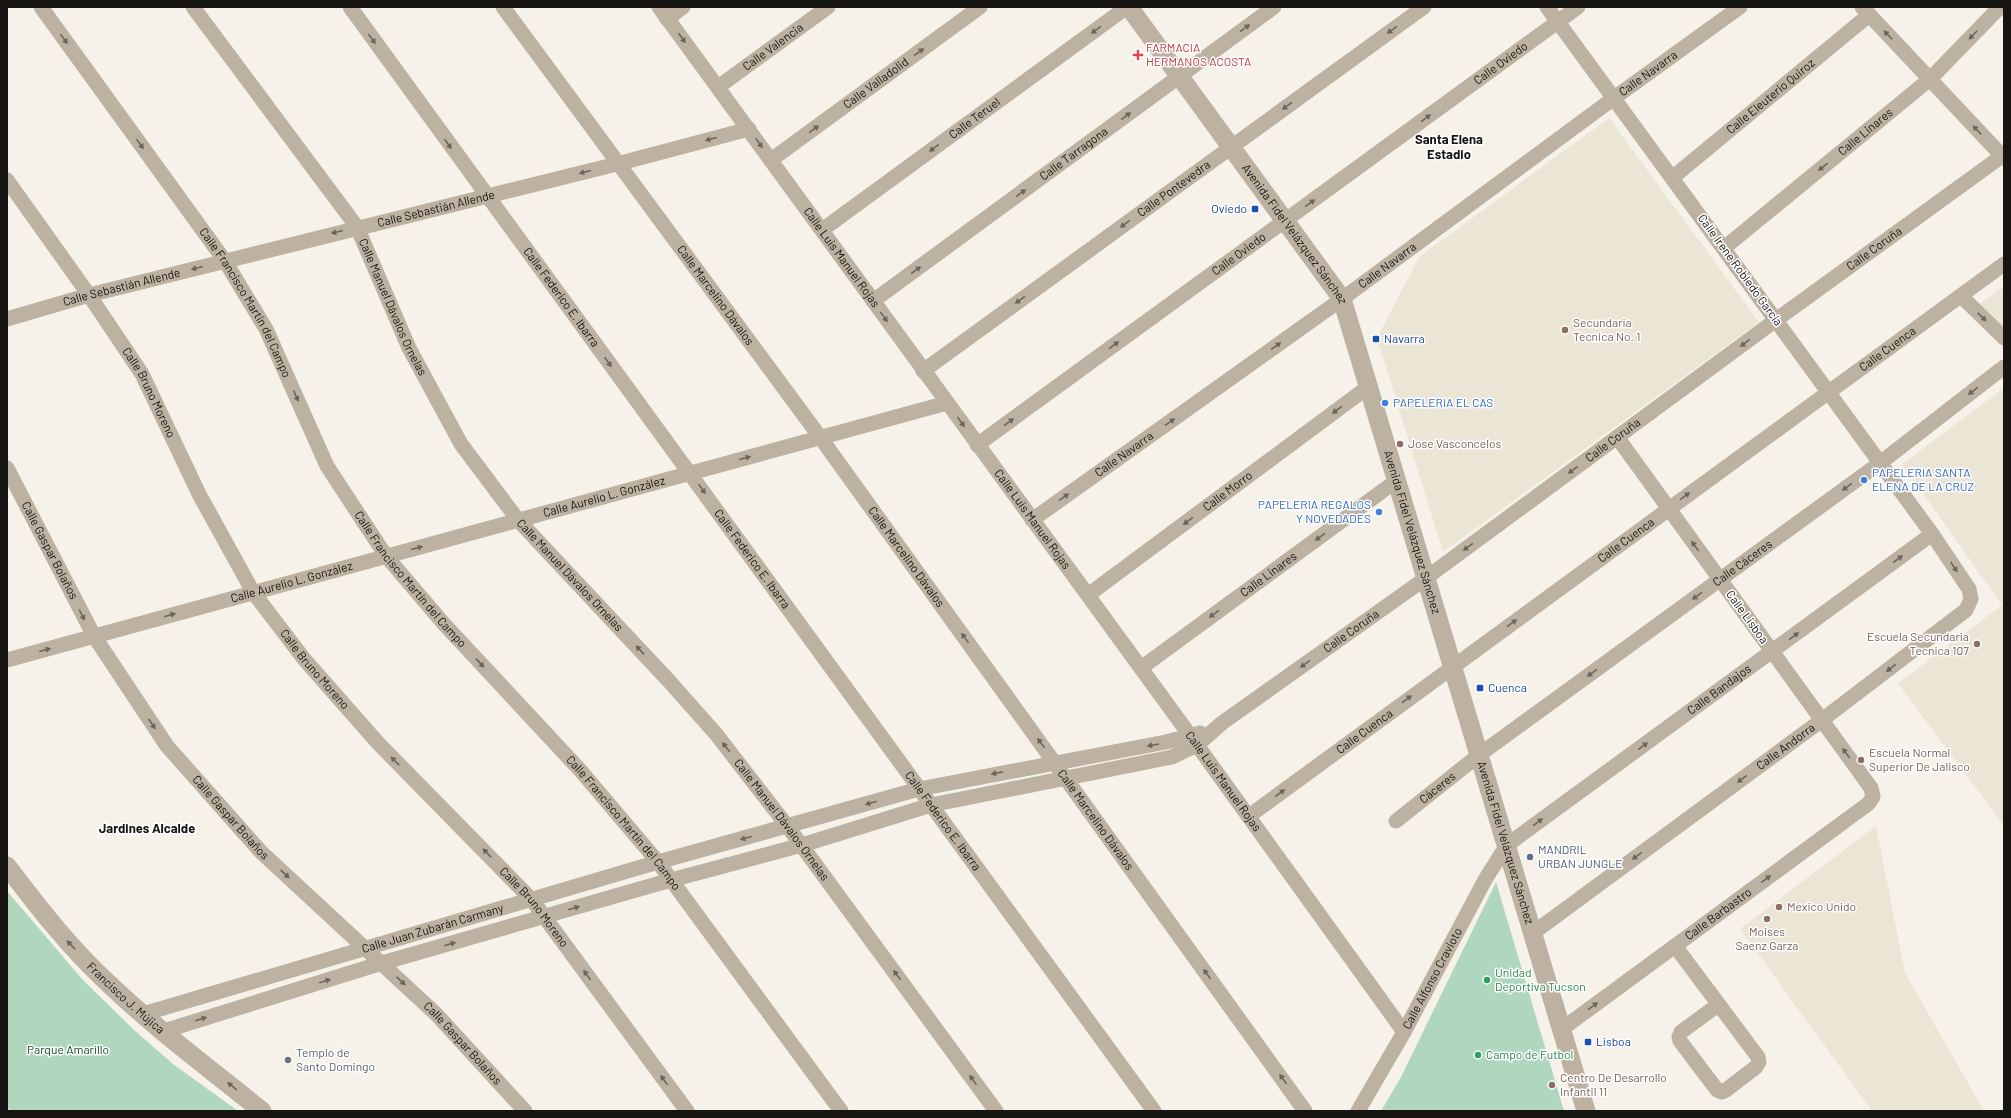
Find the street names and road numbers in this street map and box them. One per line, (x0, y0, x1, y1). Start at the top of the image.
street label: Calle Valencia (739, 20, 805, 73)
street label: Calle Oviedo (1470, 38, 1530, 87)
street label: Calle Navarra (1616, 47, 1679, 98)
street label: Calle Valladolid (840, 54, 911, 111)
street label: Calle Eleuterio Quiroz (1723, 55, 1817, 136)
street label: Calle Teruel (946, 94, 1002, 141)
street label: Calle Linares (1835, 104, 1895, 158)
street label: Calle Tarragona (1036, 123, 1110, 183)
street label: Calle Pontevedra (1134, 157, 1213, 219)
street label: Avenida Fidel Velázquez Sánchez (1240, 161, 1351, 305)
street label: Calle Sebastián Allende (376, 187, 496, 229)
street label: Calle Luis Manuel Rojas (801, 204, 884, 310)
street label: Calle Irene Robledo García (1696, 211, 1786, 328)
street label: Calle Coruña (1843, 223, 1904, 273)
street label: Calle Francisco Martín del Campo (197, 225, 295, 379)
street label: Calle Oviedo (1208, 229, 1268, 278)
street label: Calle Manuel Dávalos Ornelas (357, 236, 431, 378)
street label: Calle Navarra (1355, 239, 1418, 291)
street label: Calle Marcelino Dávalos (675, 242, 758, 347)
street label: Calle Federico E. Ibarra (521, 244, 603, 349)
street label: Calle Sebastián Allende (61, 265, 182, 308)
street label: Calle Cuenca (1856, 323, 1918, 374)
street label: Calle Bruno Moreno (120, 344, 179, 440)
street label: Calle Coruña (1582, 414, 1643, 464)
street label: Calle Navarra (1091, 428, 1155, 479)
street label: Avenida Fidel Velázquez Sánchez (1382, 449, 1444, 615)
street label: Calle Luis Manuel Rojas (992, 466, 1074, 572)
street label: Calle Morro (1200, 468, 1255, 513)
street label: Calle Aurelio L. González (541, 472, 666, 519)
street label: Calle Gaspar Bolaños (20, 499, 82, 602)
street label: Calle Marcelino Dávalos (866, 503, 948, 610)
street label: Calle Federico E. Ibarra (712, 506, 794, 611)
street label: Calle Francisco Martín del Campo (352, 508, 470, 650)
street label: Calle Cuenca (1594, 514, 1656, 565)
street label: Calle Manuel Dávalos Ornelas (515, 515, 627, 634)
street label: Calle Cáceres (1710, 536, 1774, 589)
street label: Calle Linares (1237, 548, 1299, 599)
street label: Calle Aurelio L. González (229, 558, 354, 605)
street label: Calle Lisboa (1724, 587, 1772, 646)
street label: Calle Coruña (1320, 606, 1381, 655)
street label: Calle Bruno Moreno (278, 626, 353, 712)
street label: Calle Bandajos (1684, 661, 1753, 717)
street label: Calle Cuenca (1333, 705, 1395, 756)
street label: Calle Andorra (1753, 720, 1817, 772)
street label: Calle Luis Manuel Rojas (1183, 728, 1265, 834)
street label: Calle Francisco Martín del Campo (564, 752, 684, 892)
street label: Calle Manuel Dávalos Ornelas (732, 756, 833, 883)
street label: Avenida Fidel Velázquez Sánchez (1475, 759, 1537, 926)
street label: Calle Marcelino Dávalos (1055, 766, 1137, 873)
street label: Calle Federico E. Ibarra (903, 768, 985, 873)
street label: Cáceres (1416, 768, 1458, 806)
street label: Calle Gaspar Bolaños (190, 772, 273, 862)
street label: Calle Bruno Moreno (497, 864, 572, 949)
street label: Calle Barbastro (1682, 884, 1754, 942)
street label: Calle Juan Zubarán Carmany (360, 900, 505, 955)
street label: Calle Alfonso Cravioto (1399, 925, 1464, 1031)
street label: Francisco J. Mújica (85, 959, 168, 1036)
street label: Calle Gaspar Bolaños (421, 998, 505, 1087)

